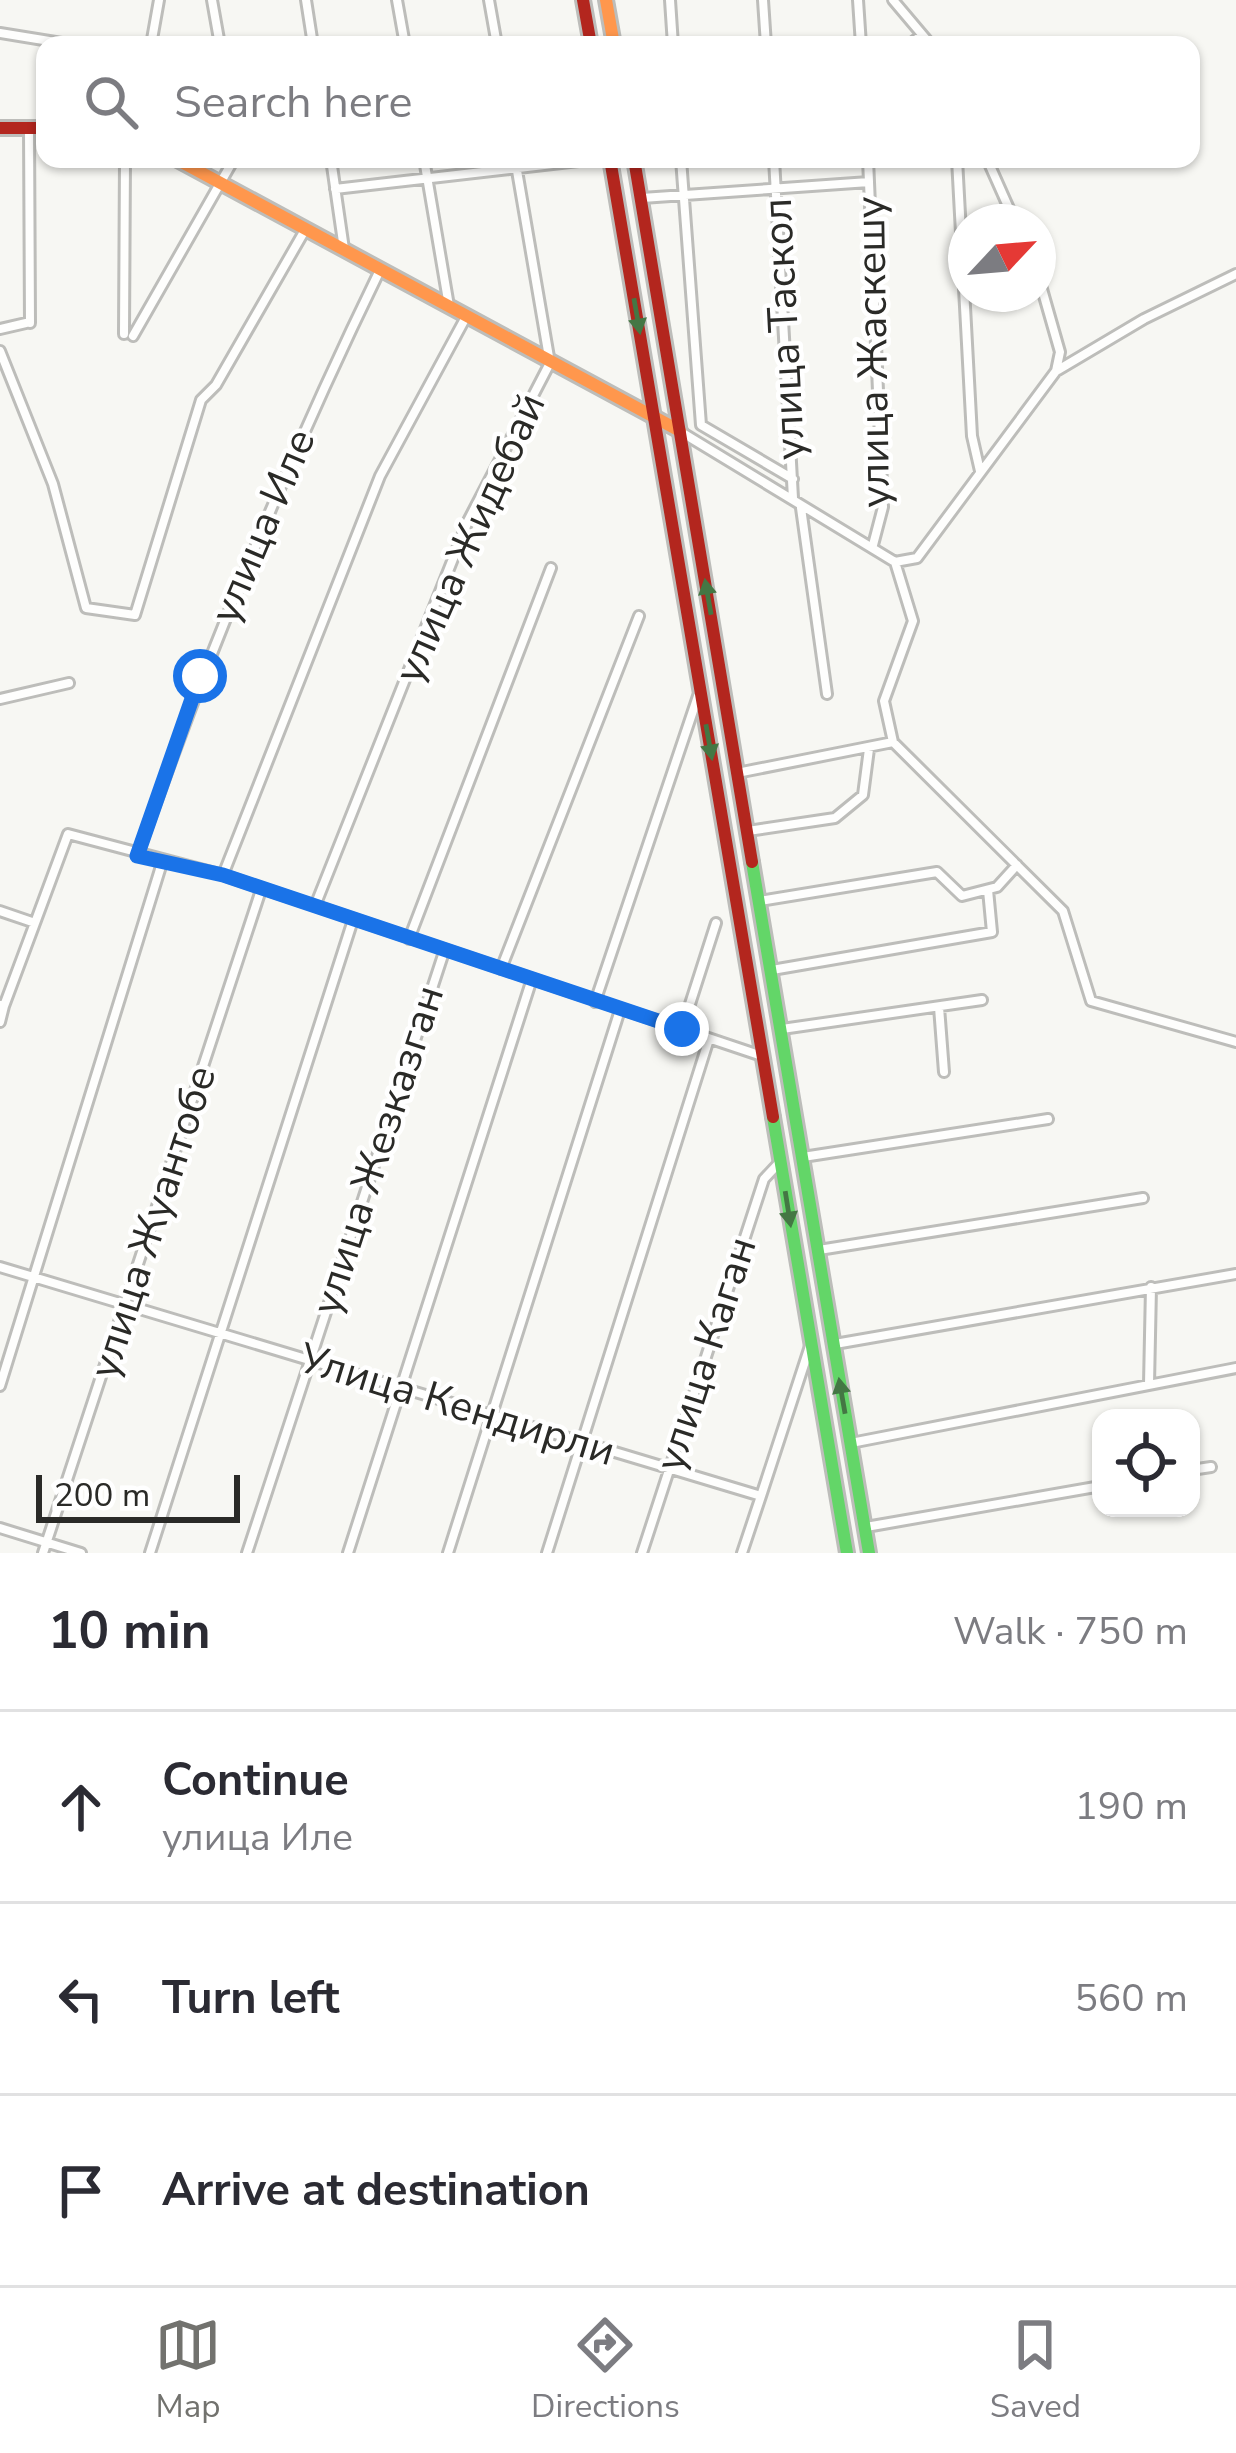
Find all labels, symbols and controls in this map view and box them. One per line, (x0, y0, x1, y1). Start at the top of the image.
search box (36, 36, 1200, 168)
icon: search (78, 69, 144, 135)
text: Search here (174, 72, 413, 133)
street label: улица Жаскешу (842, 196, 904, 508)
street label: улица Таскол (749, 197, 819, 461)
north arrow (948, 204, 1056, 312)
one-way arrow (628, 297, 646, 335)
street label: улица Жидебай (381, 384, 559, 692)
street label: улица Иле (197, 420, 329, 632)
one-way arrow (698, 578, 716, 616)
route start (173, 649, 227, 703)
one-way arrow (700, 723, 718, 761)
street label: улица Жезказган (298, 978, 458, 1322)
route end (655, 1002, 709, 1056)
street label: улица Жуантобе (76, 1058, 230, 1386)
one-way arrow (778, 1191, 797, 1228)
street label: улица Каган (641, 1230, 771, 1478)
street label: Улица Кендирли (291, 1330, 622, 1480)
one-way arrow (833, 1377, 851, 1415)
map controls (1092, 1409, 1200, 1517)
button: locate (1092, 1409, 1200, 1517)
scale bar (36, 1469, 240, 1522)
text: 200 m (54, 1473, 150, 1518)
text: 10 min (48, 1596, 211, 1666)
text: Walk · 750 m (953, 1605, 1188, 1658)
text: Continue (162, 1750, 349, 1811)
icon: ahead (48, 1774, 114, 1840)
text: 190 m (1074, 1780, 1188, 1833)
text: улица Иле (162, 1811, 353, 1864)
icon: left (48, 1966, 114, 2032)
text: Turn left (162, 1968, 340, 2029)
text: 560 m (1074, 1972, 1188, 2025)
icon: arrive (48, 2158, 114, 2224)
text: Arrive at destination (162, 2160, 590, 2221)
tab: Map (155, 2312, 221, 2429)
tab: Directions (531, 2312, 680, 2429)
tab: Saved (990, 2312, 1081, 2429)

